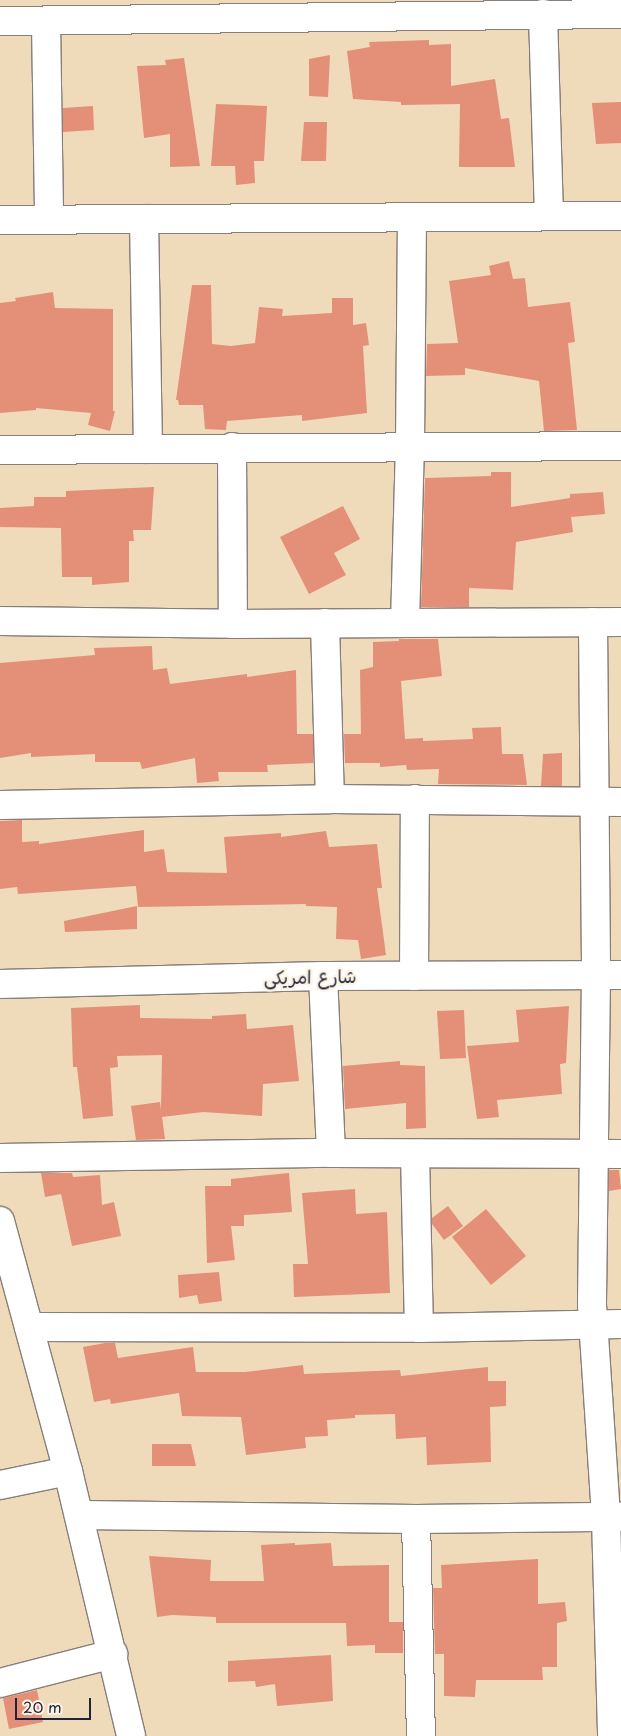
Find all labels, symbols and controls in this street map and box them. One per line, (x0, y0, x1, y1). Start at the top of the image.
street label: شارع امريكى (264, 965, 356, 989)
scale bar (18, 1688, 94, 1720)
text: 20 m (23, 1695, 62, 1718)

